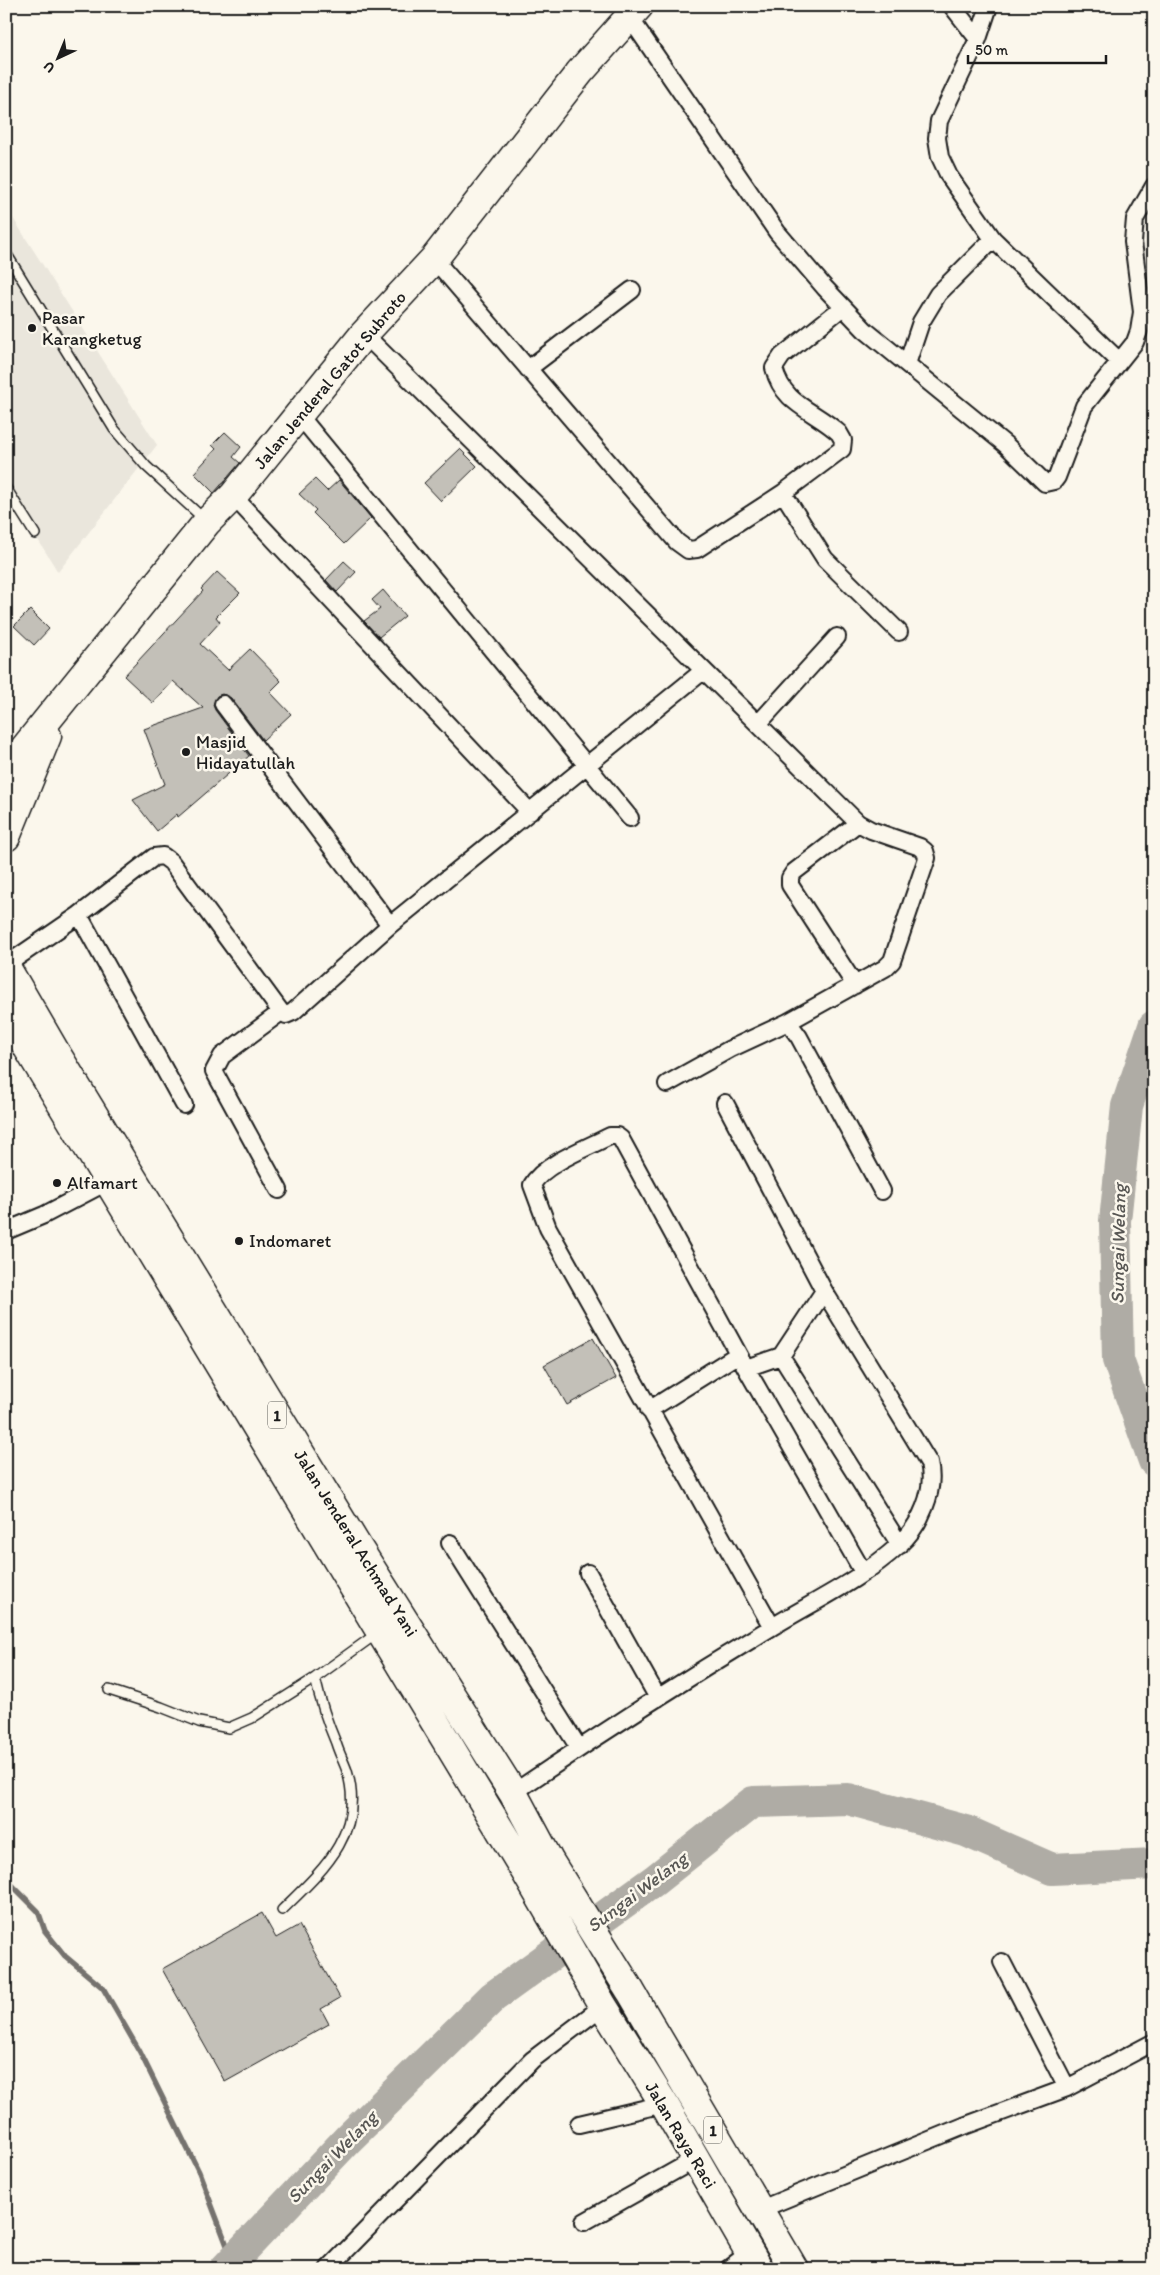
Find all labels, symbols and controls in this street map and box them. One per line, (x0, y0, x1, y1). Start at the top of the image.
north arrow (32, 32, 82, 82)
scale bar (968, 32, 1105, 64)
text: 50 m (975, 41, 1008, 59)
text: U (40, 58, 59, 76)
street label: Jalan Jenderal Gatot Subroto (249, 286, 411, 474)
place label: Pasar Karangketug (42, 307, 142, 350)
marker: Pasar Karangketug (26, 322, 38, 334)
place label: Masjid Hidayatullah (196, 731, 295, 774)
marker: Masjid Hidayatullah (180, 746, 192, 758)
place label: Alfamart (67, 1172, 138, 1194)
marker: Alfamart (51, 1177, 63, 1189)
water label: Sungai Welang (1105, 1182, 1131, 1304)
place label: Indomaret (249, 1230, 332, 1252)
marker: Indomaret (233, 1235, 245, 1247)
road number: 1 (268, 1402, 286, 1428)
street label: Jalan Jenderal Achmad Yani (289, 1445, 423, 1641)
water label: Sungai Welang (582, 1845, 694, 1937)
street label: Jalan Raya Raci (640, 2078, 722, 2192)
water label: Sungai Welang (282, 2104, 384, 2208)
road number: 1 (704, 2116, 722, 2144)

